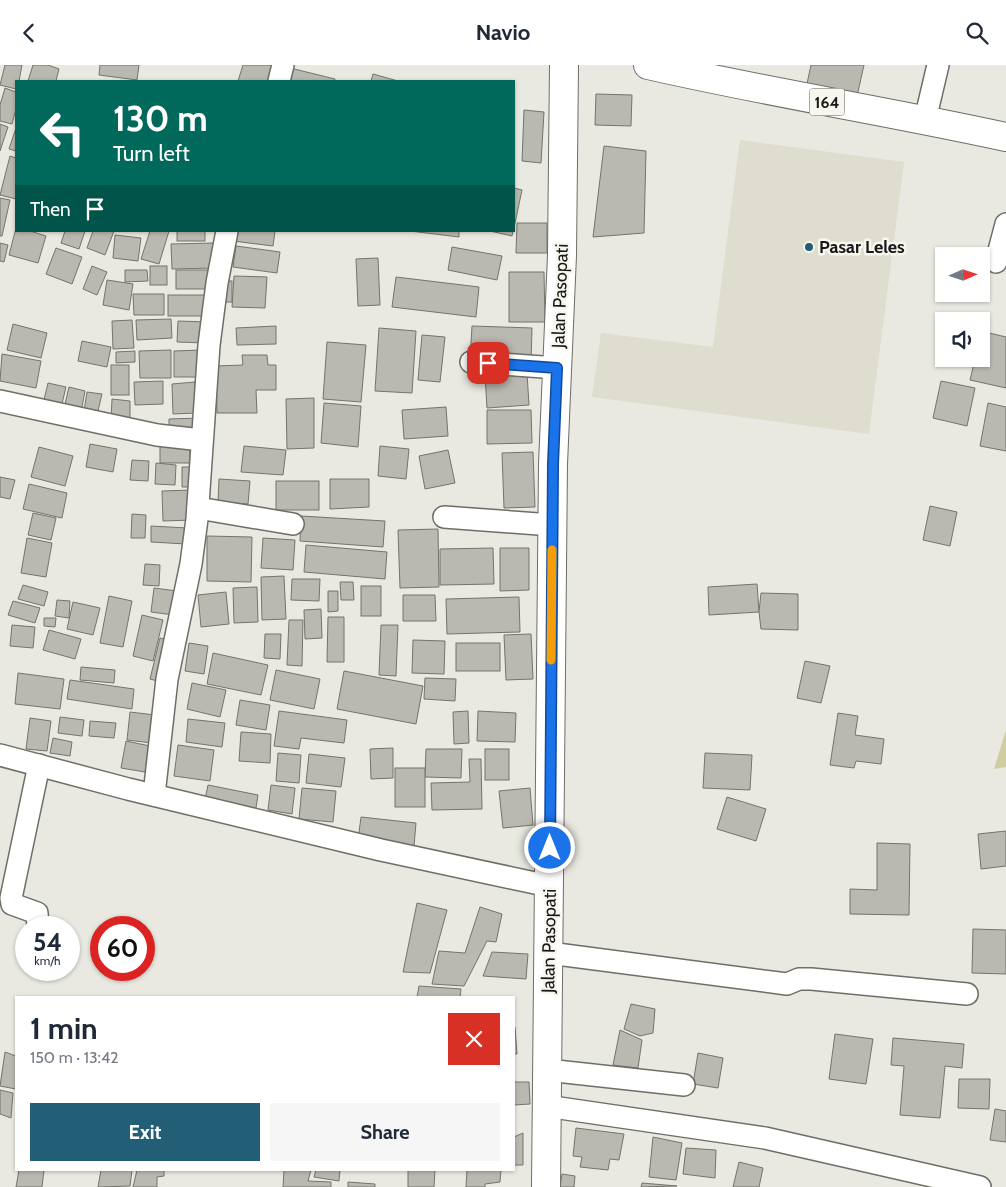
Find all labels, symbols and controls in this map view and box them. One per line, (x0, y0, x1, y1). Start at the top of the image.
icon: back (15, 19, 43, 47)
text: Navio (476, 19, 530, 46)
icon: search (963, 19, 991, 47)
road number: 164 (810, 89, 844, 116)
text: 130 m (113, 97, 208, 140)
icon: left (30, 100, 95, 165)
text: Turn left (113, 140, 190, 167)
icon: arrive (81, 195, 109, 223)
text: Then (30, 198, 71, 221)
place label: Pasar Leles (819, 236, 905, 258)
marker: Pasar Leles (803, 241, 815, 253)
street label: Jalan Pasopati (547, 243, 573, 350)
north arrow (935, 247, 990, 303)
map controls (935, 247, 990, 367)
button: sound (935, 312, 990, 367)
pin (467, 342, 509, 384)
icon: arrive (474, 349, 502, 377)
position arrow (523, 821, 575, 873)
street label: Jalan Pasopati (537, 889, 561, 994)
speed limit sign: 60 (90, 916, 155, 981)
text: 54 (33, 927, 62, 957)
text: km/h (34, 953, 61, 968)
text: 1 min (30, 1010, 98, 1047)
button: close (448, 1013, 500, 1065)
text: 150 m · 13:42 (30, 1048, 119, 1067)
button: Exit (30, 1103, 260, 1161)
button: Share (270, 1103, 500, 1161)

